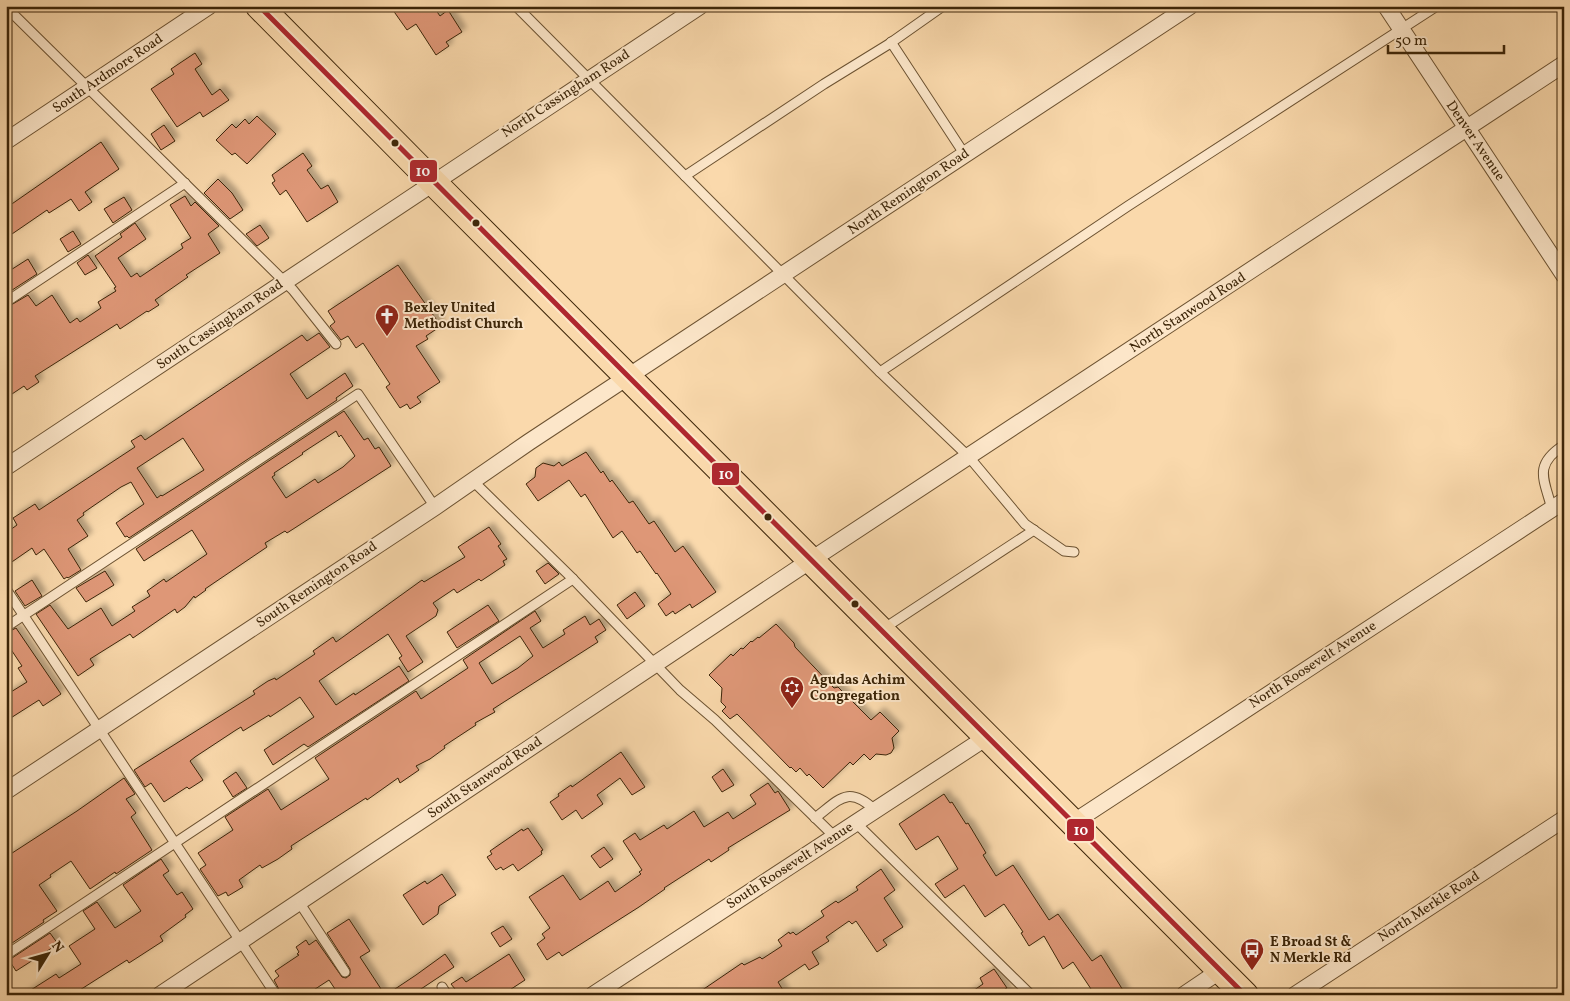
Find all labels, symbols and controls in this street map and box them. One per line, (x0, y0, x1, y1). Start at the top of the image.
scale bar (1388, 22, 1504, 54)
street label: South Ardmore Road (49, 30, 167, 118)
text: 50 m (1395, 31, 1427, 52)
street label: North Cassingham Road (498, 45, 634, 143)
street label: Denver Avenue (1441, 97, 1509, 185)
unlabelled marker (390, 138, 400, 148)
street label: North Remington Road (844, 144, 974, 240)
line badge: 10 (409, 159, 438, 183)
text: 10 (416, 163, 430, 182)
unlabelled marker (471, 218, 481, 228)
street label: North Stanwood Road (1126, 268, 1250, 358)
street label: South Cassingham Road (153, 275, 287, 375)
place label: Bexley United Methodist Church (404, 299, 523, 334)
church icon: Bexley United Methodist Church (374, 303, 400, 337)
line badge: 10 (711, 462, 740, 486)
text: 10 (719, 466, 733, 485)
unlabelled marker (763, 512, 773, 522)
street label: South Remington Road (253, 537, 381, 633)
unlabelled marker (850, 599, 860, 609)
street label: North Roosevelt Avenue (1246, 617, 1381, 713)
place label: Agudas Achim Congregation (810, 671, 906, 706)
synagogue icon: Agudas Achim Congregation (779, 675, 805, 709)
street label: South Stanwood Road (424, 732, 546, 823)
street label: South Roosevelt Avenue (723, 818, 857, 914)
line badge: 10 (1066, 818, 1095, 842)
text: 10 (1074, 822, 1088, 841)
street label: North Merkle Road (1374, 867, 1484, 947)
north arrow (22, 928, 72, 978)
place label: E Broad St & N Merkle Rd (1270, 933, 1352, 968)
text: N (47, 937, 68, 957)
bus stop icon: E Broad St & N Merkle Rd (1239, 937, 1265, 971)

